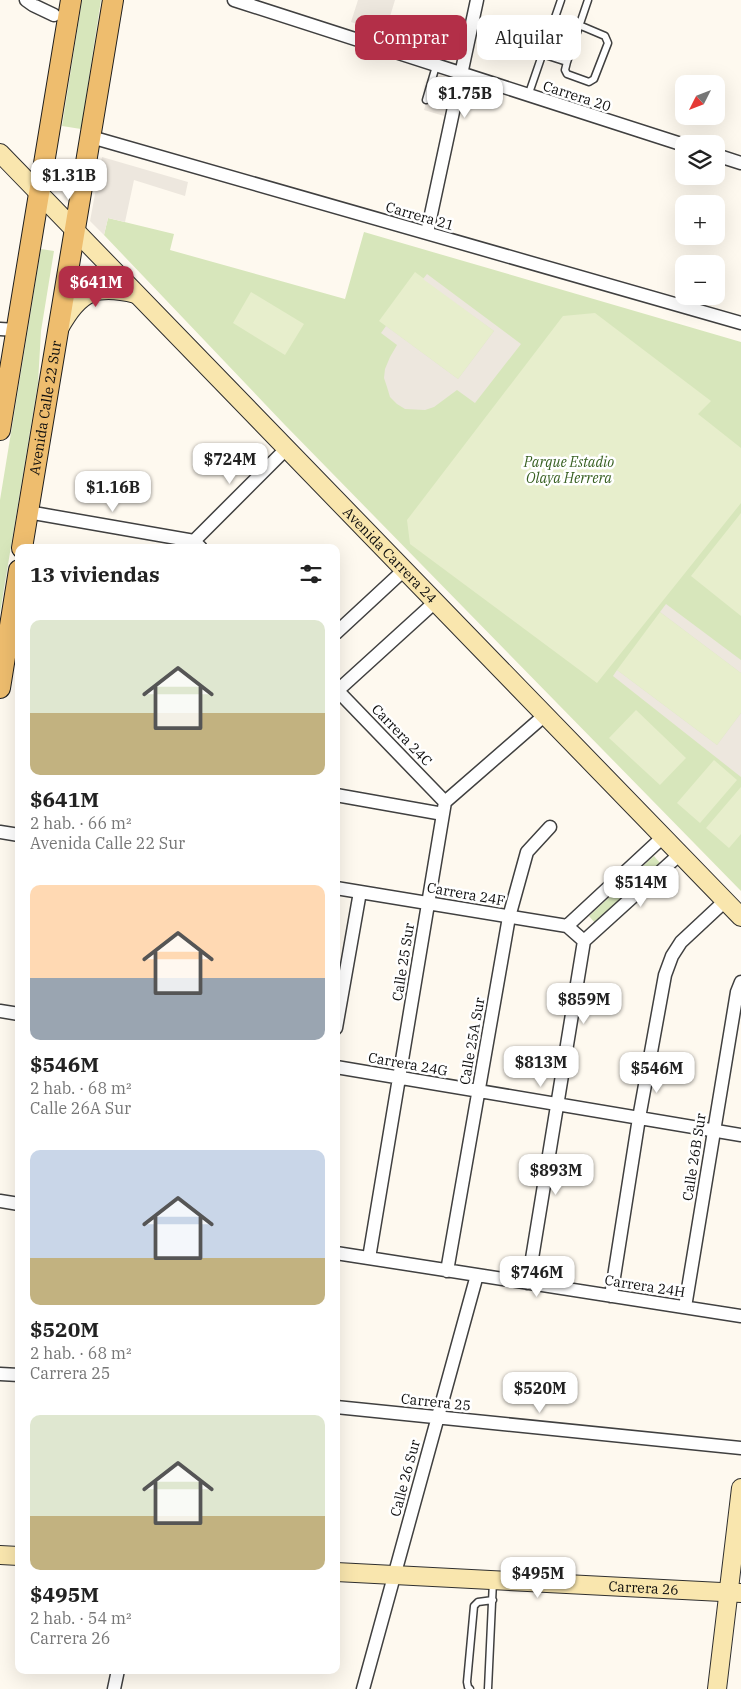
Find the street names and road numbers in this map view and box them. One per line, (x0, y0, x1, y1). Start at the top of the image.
street label: Carrera 20 (541, 77, 613, 115)
street label: Carrera 21 (384, 198, 456, 234)
street label: Avenida Calle 22 Sur (25, 339, 65, 476)
street label: Avenida Carrera 24 (339, 503, 441, 607)
street label: Carrera 24C (368, 700, 436, 770)
street label: Carrera 24F (425, 878, 507, 910)
street label: Calle 25 Sur (388, 921, 418, 1002)
street label: Calle 25A Sur (455, 995, 489, 1086)
street label: Carrera 24G (367, 1048, 449, 1080)
street label: Calle 26B Sur (678, 1111, 710, 1202)
street label: Carrera 24H (603, 1271, 687, 1301)
street label: Carrera 25 (400, 1389, 472, 1415)
street label: Calle 26 Sur (386, 1437, 424, 1518)
street label: Carrera 26 (608, 1577, 679, 1599)

